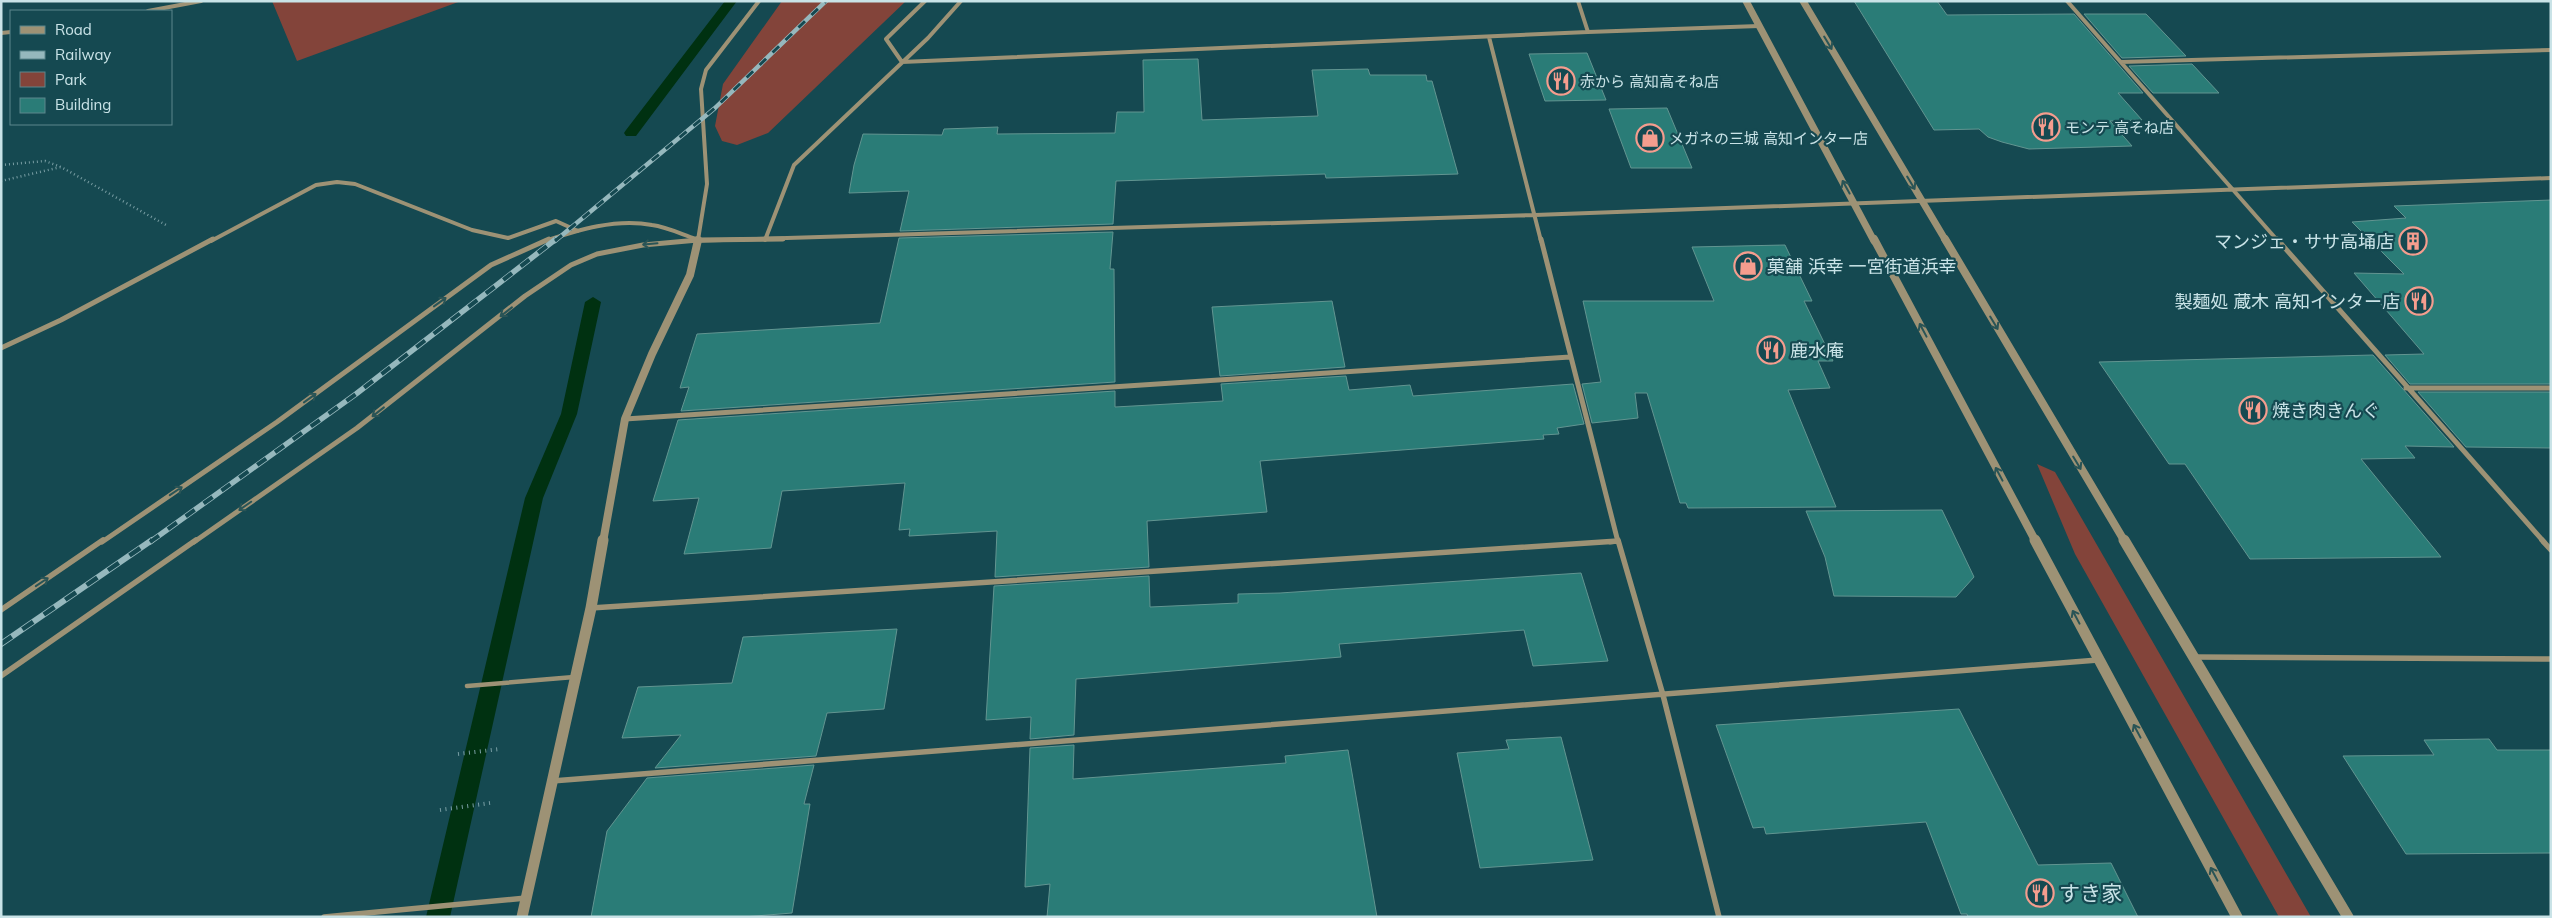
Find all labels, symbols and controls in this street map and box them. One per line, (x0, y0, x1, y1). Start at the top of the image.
legend (10, 10, 172, 125)
text: Road (55, 20, 92, 39)
one-way arrow (1824, 36, 1834, 50)
text: Railway (55, 45, 111, 64)
restaurant icon: 赤から 高知高そね店 (1546, 66, 1576, 96)
text: Park (55, 70, 87, 89)
place label: 赤から 高知高そね店 (1580, 72, 1719, 91)
text: Building (55, 95, 111, 114)
restaurant icon: モンテ 高そね店 (2031, 112, 2061, 142)
place label: モンテ 高そね店 (2065, 118, 2174, 137)
shop icon: メガネの三城 高知インター店 (1635, 123, 1665, 153)
place label: メガネの三城 高知インター店 (1669, 129, 1868, 148)
one-way arrow (1906, 176, 1916, 190)
one-way arrow (1841, 180, 1850, 195)
building icon: マンジェ・ササ高埇店 (2398, 226, 2428, 256)
place label: マンジェ・ササ高埇店 (2214, 230, 2394, 253)
one-way arrow (642, 240, 658, 249)
shop icon: 菓舗 浜幸 一宮街道浜幸 (1733, 251, 1763, 281)
place label: 菓舗 浜幸 一宮街道浜幸 (1767, 255, 1956, 278)
restaurant icon: 製麺処 蔵木 高知インター店 (2404, 286, 2434, 316)
place label: 製麺処 蔵木 高知インター店 (2175, 290, 2400, 313)
one-way arrow (433, 297, 447, 307)
one-way arrow (499, 306, 512, 317)
one-way arrow (1989, 315, 1999, 330)
one-way arrow (1918, 323, 1928, 338)
restaurant icon: 鹿水庵 (1756, 335, 1786, 365)
place label: 鹿水庵 (1790, 339, 1844, 362)
one-way arrow (302, 393, 316, 403)
restaurant icon: 焼き肉きんぐ (2238, 395, 2268, 425)
place label: 焼き肉きんぐ (2272, 399, 2380, 422)
one-way arrow (372, 407, 385, 418)
one-way arrow (2072, 455, 2082, 469)
one-way arrow (1994, 466, 2004, 481)
one-way arrow (169, 486, 183, 496)
one-way arrow (238, 501, 252, 511)
one-way arrow (34, 577, 48, 587)
one-way arrow (2071, 610, 2080, 625)
one-way arrow (2132, 724, 2141, 739)
one-way arrow (2209, 867, 2218, 882)
restaurant icon: すき家 (2025, 878, 2055, 908)
place label: すき家 (2059, 880, 2122, 906)

